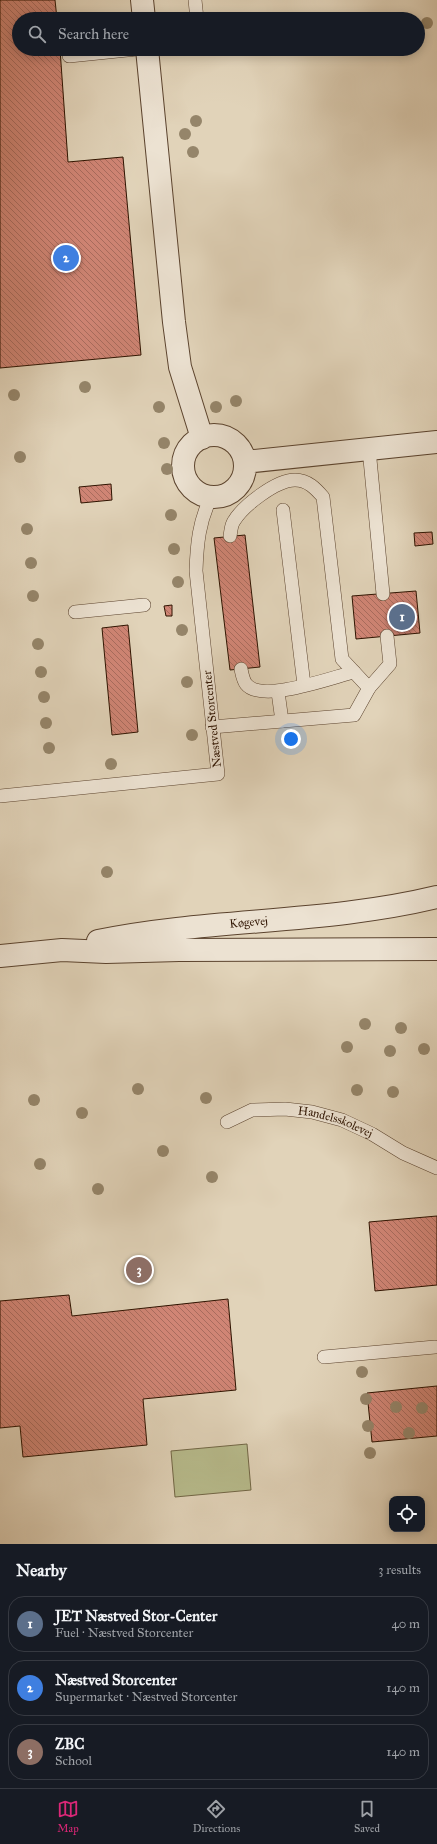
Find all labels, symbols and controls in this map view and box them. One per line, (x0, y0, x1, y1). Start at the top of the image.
search box (12, 12, 425, 56)
icon: search (26, 23, 48, 45)
text: Search here (58, 25, 129, 43)
pin: 2 (53, 243, 79, 273)
pin: 1 (389, 602, 415, 632)
street label: Næstved Storcenter (200, 669, 224, 768)
your location (281, 729, 301, 749)
street label: Køgevej (229, 914, 269, 931)
street label: Handelsskolevej (297, 1103, 375, 1140)
pin: 3 (126, 1255, 152, 1285)
map controls (389, 1496, 425, 1532)
button: locate (389, 1496, 425, 1532)
text: Nearby (16, 1560, 67, 1581)
text: 3 results (378, 1562, 421, 1578)
text: JET Næstved Stor-Center (55, 1607, 217, 1625)
text: 1 (27, 1616, 33, 1632)
text: 40 m (391, 1616, 420, 1632)
text: Fuel · Næstved Storcenter (55, 1625, 193, 1641)
text: Næstved Storcenter (55, 1671, 177, 1689)
text: 2 (27, 1680, 33, 1696)
text: 140 m (386, 1680, 420, 1696)
text: Supermarket · Næstved Storcenter (55, 1689, 237, 1705)
text: ZBC (55, 1735, 85, 1753)
text: 3 (27, 1744, 33, 1760)
text: 140 m (386, 1744, 420, 1760)
text: School (55, 1753, 92, 1769)
tab: Map (57, 1798, 79, 1835)
tab: Directions (193, 1798, 240, 1835)
tab: Saved (354, 1798, 380, 1835)

